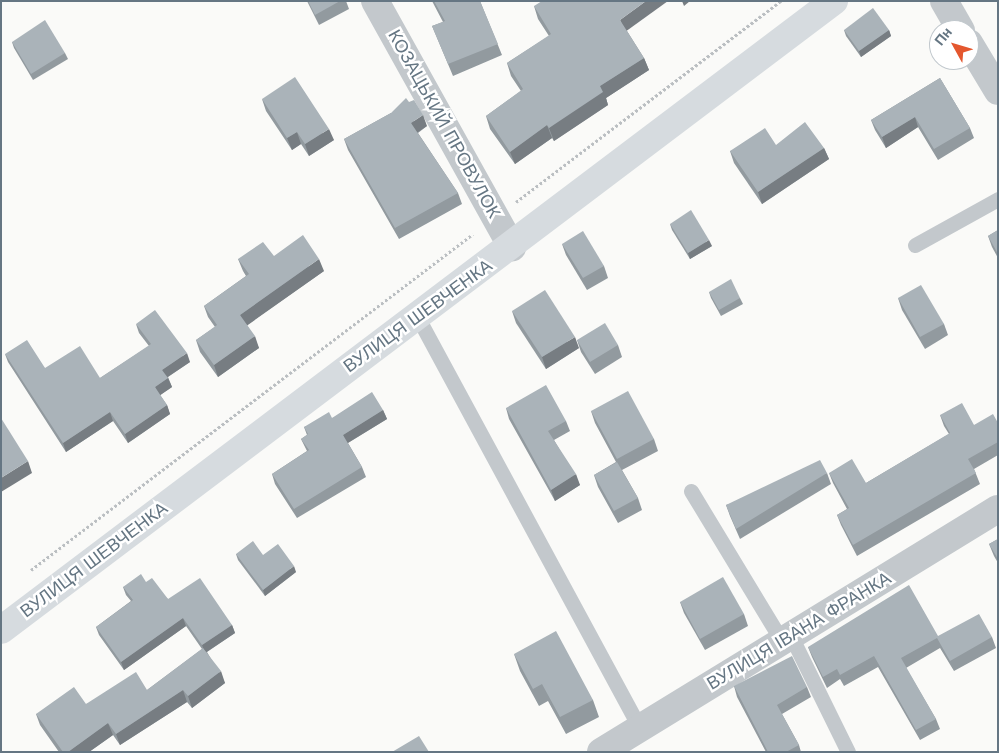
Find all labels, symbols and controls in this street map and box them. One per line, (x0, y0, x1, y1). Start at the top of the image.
north arrow (929, 20, 979, 70)
text: Пн (931, 24, 955, 48)
street label: КОЗАЦЬКИЙ ПРОВУЛОК (383, 26, 505, 222)
street label: ВУЛИЦЯ ШЕВЧЕНКА (339, 255, 497, 377)
street label: ВУЛИЦЯ ШЕВЧЕНКА (16, 498, 172, 622)
street label: ВУЛИЦЯ ІВАНА ФРАНКА (703, 567, 895, 695)

